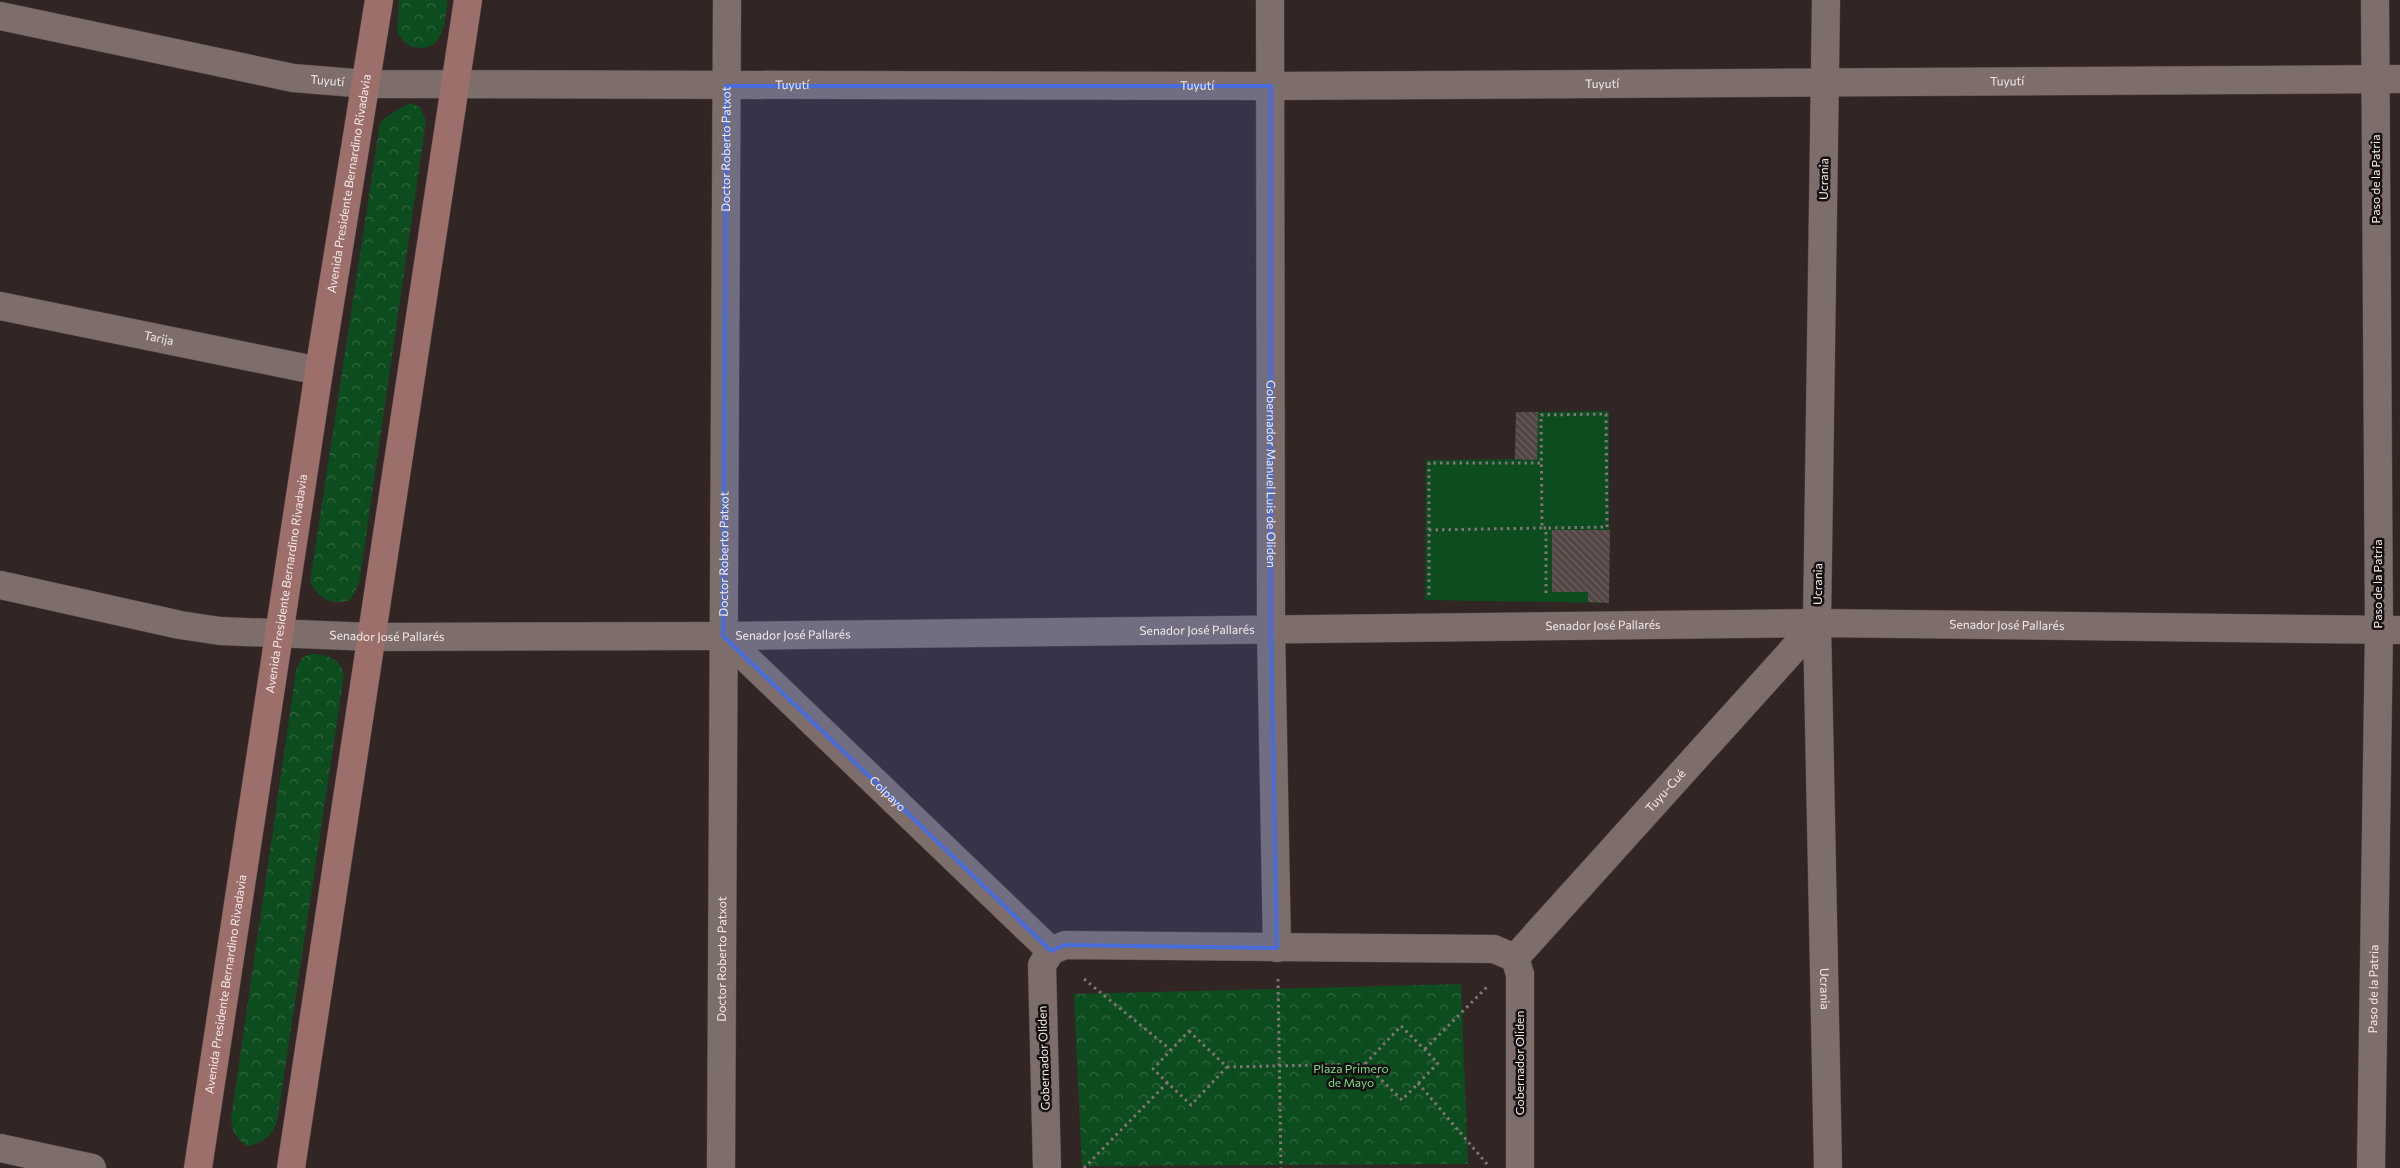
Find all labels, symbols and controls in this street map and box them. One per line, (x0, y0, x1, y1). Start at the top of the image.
street label: Tuyutí (310, 71, 346, 88)
street label: Avenida Presidente Bernardino Rivadavia (324, 73, 373, 294)
street label: Tuyutí (1990, 73, 2025, 88)
street label: Tuyutí (1585, 76, 1620, 90)
street label: Tuyutí (775, 77, 810, 91)
street label: Tuyutí (1180, 78, 1215, 92)
street label: Doctor Roberto Patxot (718, 86, 733, 212)
street label: Paso de la Patria (2368, 135, 2382, 223)
street label: Ucrania (1816, 158, 1830, 200)
street label: Tarija (143, 327, 175, 347)
street label: Gobernador Manuel Luis de Oliden (1265, 380, 1279, 568)
street label: Avenida Presidente Bernardino Rivadavia (262, 473, 309, 694)
street label: Doctor Roberto Patxot (716, 491, 730, 617)
street label: Paso de la Patria (2370, 540, 2384, 628)
street label: Ucrania (1810, 563, 1824, 605)
street label: Senador José Pallarés (1545, 617, 1661, 633)
street label: Senador José Pallarés (1949, 617, 2065, 632)
street label: Senador José Pallarés (1139, 622, 1255, 637)
street label: Senador José Pallarés (735, 626, 851, 642)
street label: Senador José Pallarés (329, 627, 445, 644)
street label: Tuyu-Cué (1642, 766, 1688, 814)
street label: Colpayo (867, 773, 909, 814)
street label: Avenida Presidente Bernardino Rivadavia (201, 873, 248, 1094)
street label: Doctor Roberto Patxot (714, 896, 728, 1022)
street label: Paso de la Patria (2365, 944, 2380, 1034)
street label: Ucrania (1818, 968, 1833, 1010)
street label: Gobernador Oliden (1034, 1006, 1052, 1111)
street label: Gobernador Oliden (1512, 1011, 1526, 1115)
park label: Plaza Primero de Mayo (1313, 1061, 1389, 1089)

